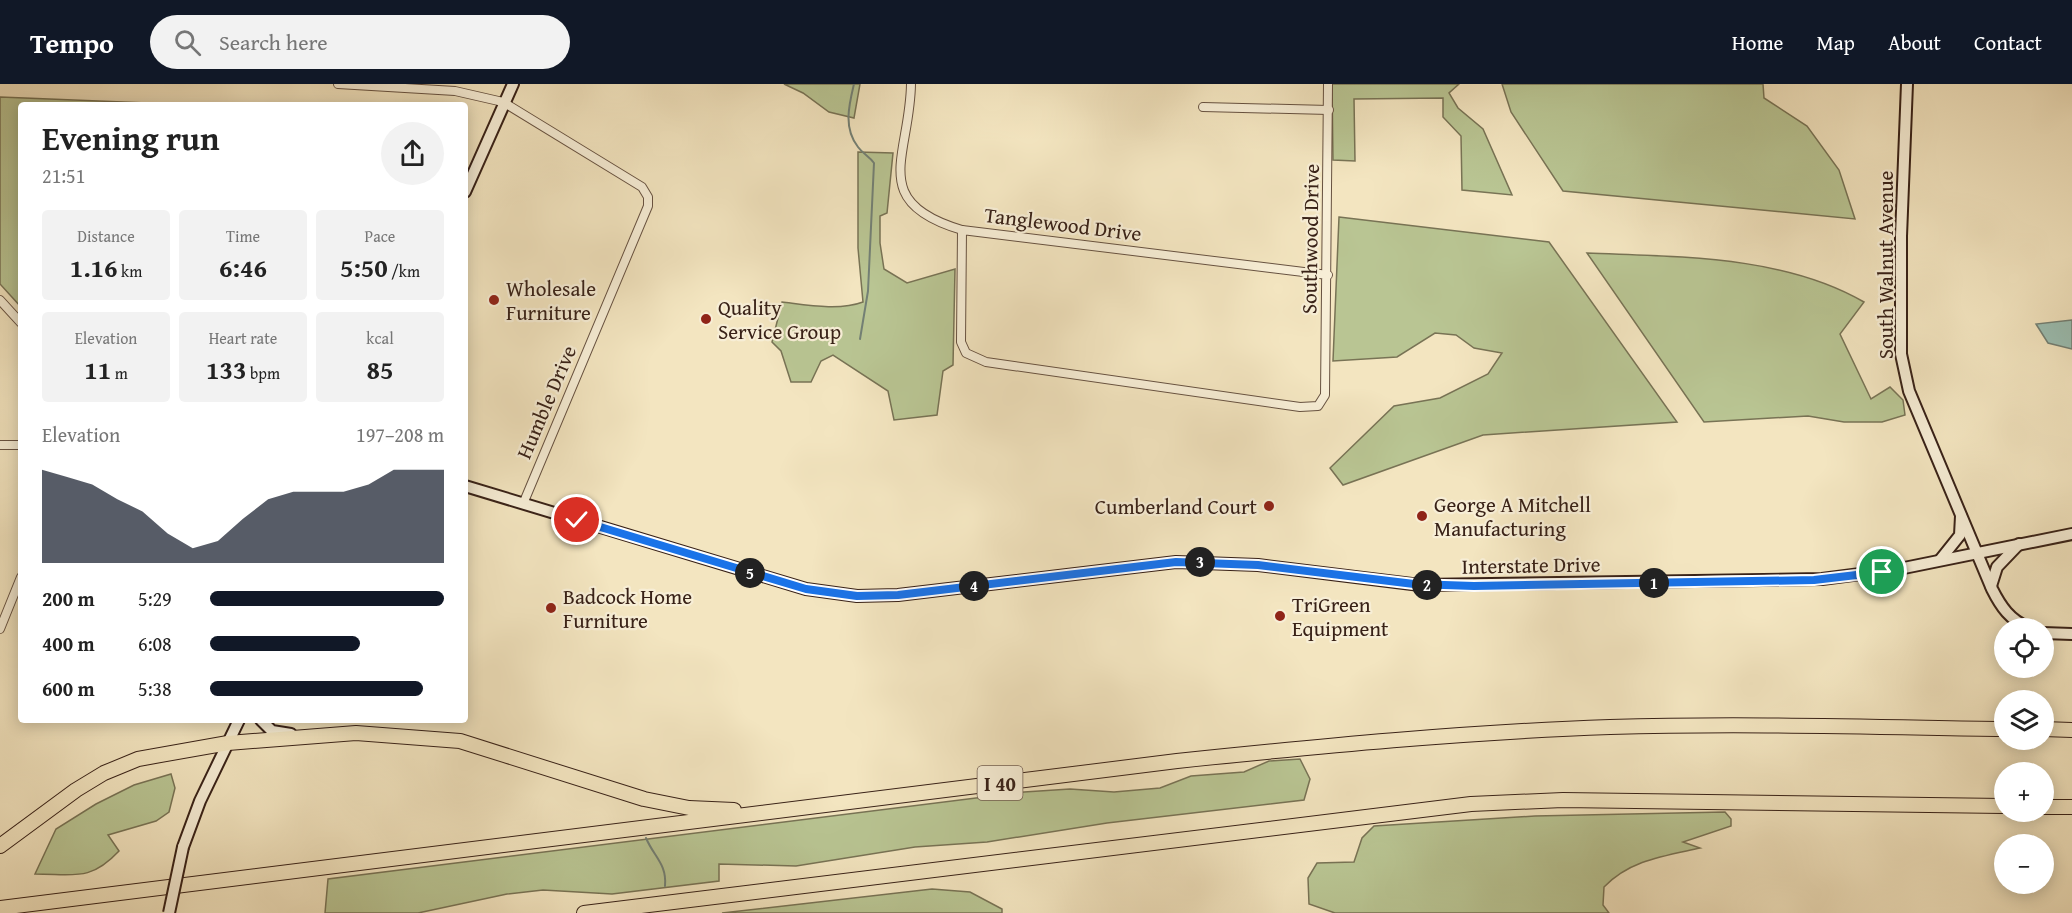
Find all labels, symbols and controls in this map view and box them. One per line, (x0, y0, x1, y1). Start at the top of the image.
search box (150, 15, 570, 69)
text: Tempo (30, 22, 114, 63)
icon: search (171, 26, 204, 59)
text: Search here (219, 26, 328, 58)
text: Home (1732, 27, 1783, 58)
text: Map (1816, 27, 1855, 58)
text: About (1888, 27, 1941, 58)
text: Contact (1974, 27, 2042, 58)
text: Evening run (42, 114, 219, 162)
button: share (381, 122, 444, 185)
text: 21:51 (42, 161, 85, 190)
street label: Southwood Drive (1293, 163, 1327, 315)
street label: South Walnut Avenue (1870, 170, 1901, 359)
street label: Tanglewood Drive (983, 199, 1143, 249)
text: Distance (77, 224, 135, 248)
text: Time (226, 224, 260, 248)
text: Pace (365, 224, 395, 248)
text: 1.16 (70, 248, 118, 287)
text: 6:46 (219, 248, 267, 287)
text: 5:50 (340, 248, 388, 287)
text: km (118, 259, 142, 283)
text: /km (388, 259, 420, 283)
place label: Wholesale Furniture (506, 273, 596, 328)
place label: Quality Service Group (718, 292, 841, 347)
marker: Wholesale Furniture (487, 293, 501, 307)
marker: Quality Service Group (699, 312, 713, 326)
text: Elevation (75, 326, 137, 350)
text: Heart rate (209, 326, 277, 350)
text: kcal (366, 326, 394, 350)
street label: Humble Drive (508, 340, 584, 464)
text: 11 (84, 350, 111, 389)
text: 133 (206, 350, 246, 389)
text: 85 (367, 350, 393, 389)
text: m (111, 361, 128, 385)
text: bpm (246, 361, 280, 385)
text: Elevation (42, 420, 120, 449)
text: 197–208 m (356, 420, 444, 449)
place label: George A Mitchell Manufacturing (1434, 489, 1591, 544)
place label: Cumberland Court (1095, 491, 1258, 522)
pin (551, 494, 602, 545)
marker: Cumberland Court (1262, 499, 1276, 513)
icon: check (560, 503, 593, 536)
marker: George A Mitchell Manufacturing (1415, 509, 1429, 523)
pin (1856, 546, 1907, 597)
pin: 3 (1185, 547, 1215, 577)
street label: Interstate Drive (1461, 548, 1601, 582)
text: 3 (1196, 550, 1204, 574)
icon: arrive (1865, 555, 1898, 588)
pin: 5 (735, 558, 765, 588)
text: 5 (746, 561, 754, 585)
pin: 1 (1639, 568, 1669, 598)
pin: 2 (1412, 570, 1442, 600)
pin: 4 (959, 571, 989, 601)
text: 1 (1650, 571, 1658, 595)
text: 2 (1423, 573, 1431, 597)
text: 4 (970, 574, 978, 598)
place label: Badcock Home Furniture (563, 581, 692, 636)
text: 200 m (42, 584, 95, 613)
text: 5:29 (138, 584, 172, 613)
place label: TriGreen Equipment (1292, 589, 1389, 644)
marker: Badcock Home Furniture (544, 601, 558, 615)
marker: TriGreen Equipment (1273, 609, 1287, 623)
map controls (1994, 618, 2054, 894)
button: locate (1994, 618, 2054, 678)
text: 400 m (42, 629, 95, 658)
text: 6:08 (138, 629, 172, 658)
text: 600 m (42, 674, 95, 703)
text: 5:38 (138, 674, 172, 703)
button: layers (1994, 690, 2054, 750)
button: + (1994, 762, 2054, 822)
road number: I 40 (978, 766, 1022, 800)
button: − (1994, 834, 2054, 894)

